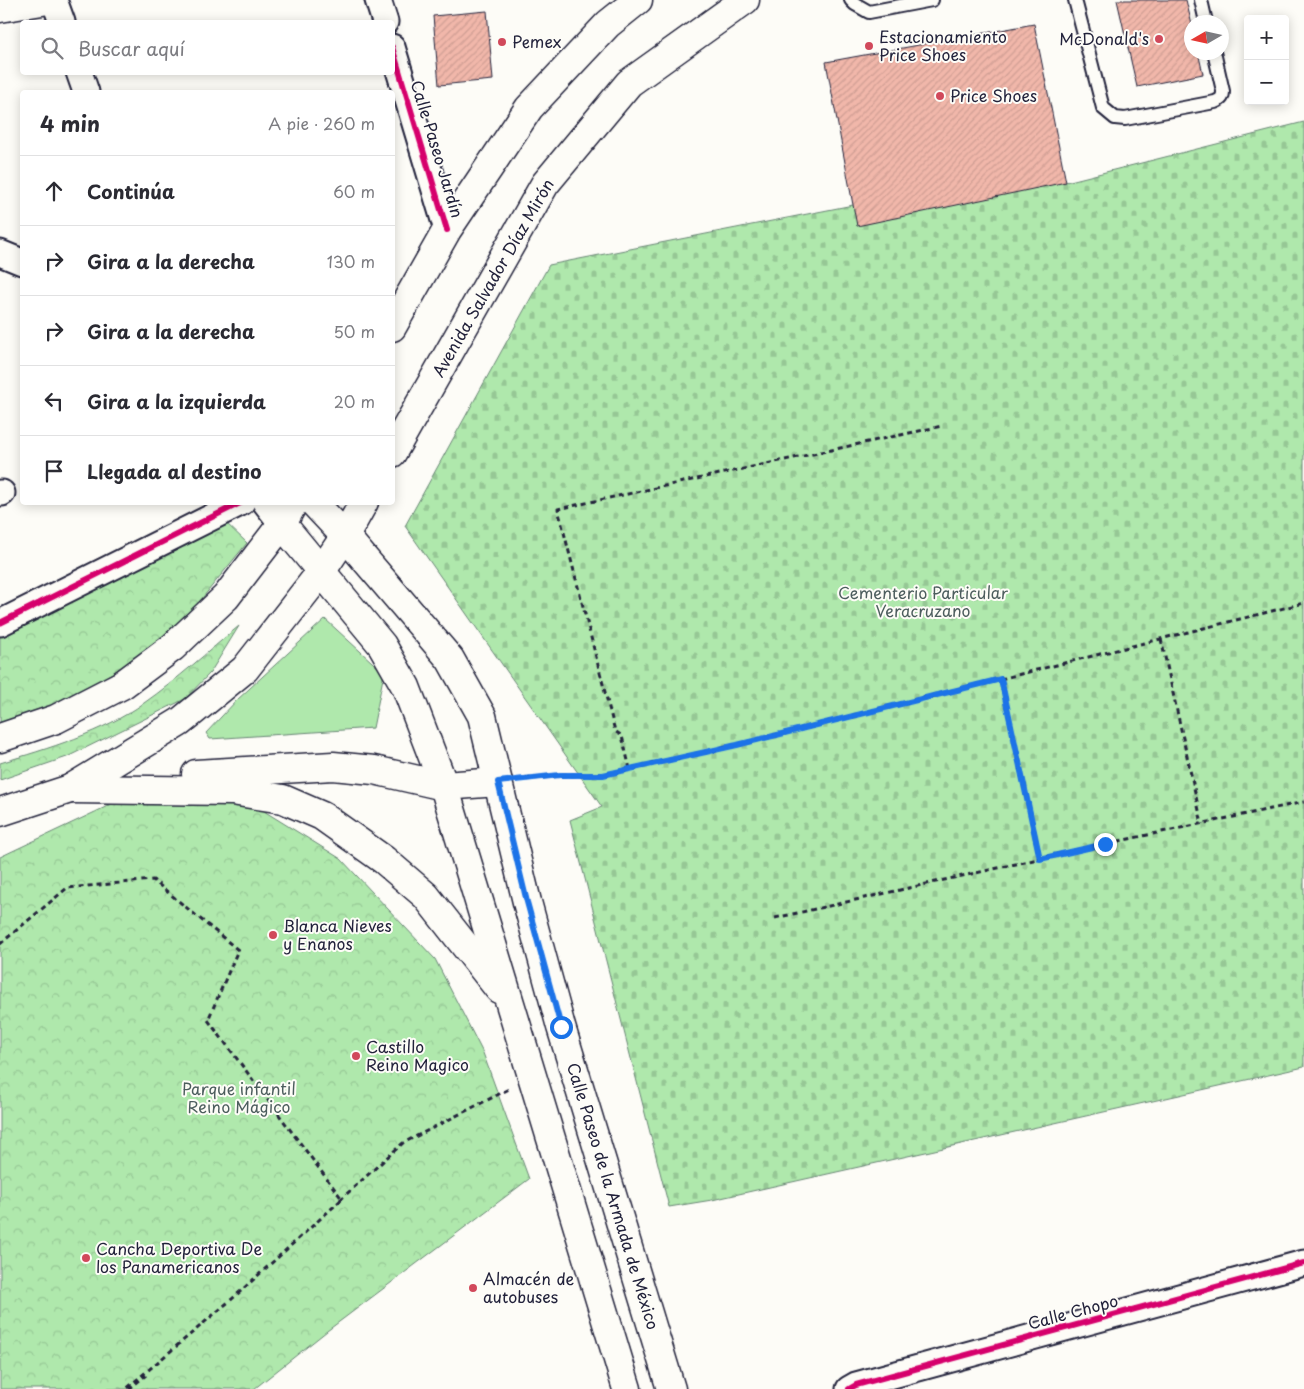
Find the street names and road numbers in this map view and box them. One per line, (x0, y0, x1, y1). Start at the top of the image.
street label: Calle Paseo Jardín (406, 77, 470, 220)
street label: Avenida Salvador Díaz Mirón (425, 174, 559, 381)
street label: Calle Paseo de la Armada de México (562, 1059, 666, 1332)
street label: Calle Chopo (1025, 1287, 1121, 1335)

